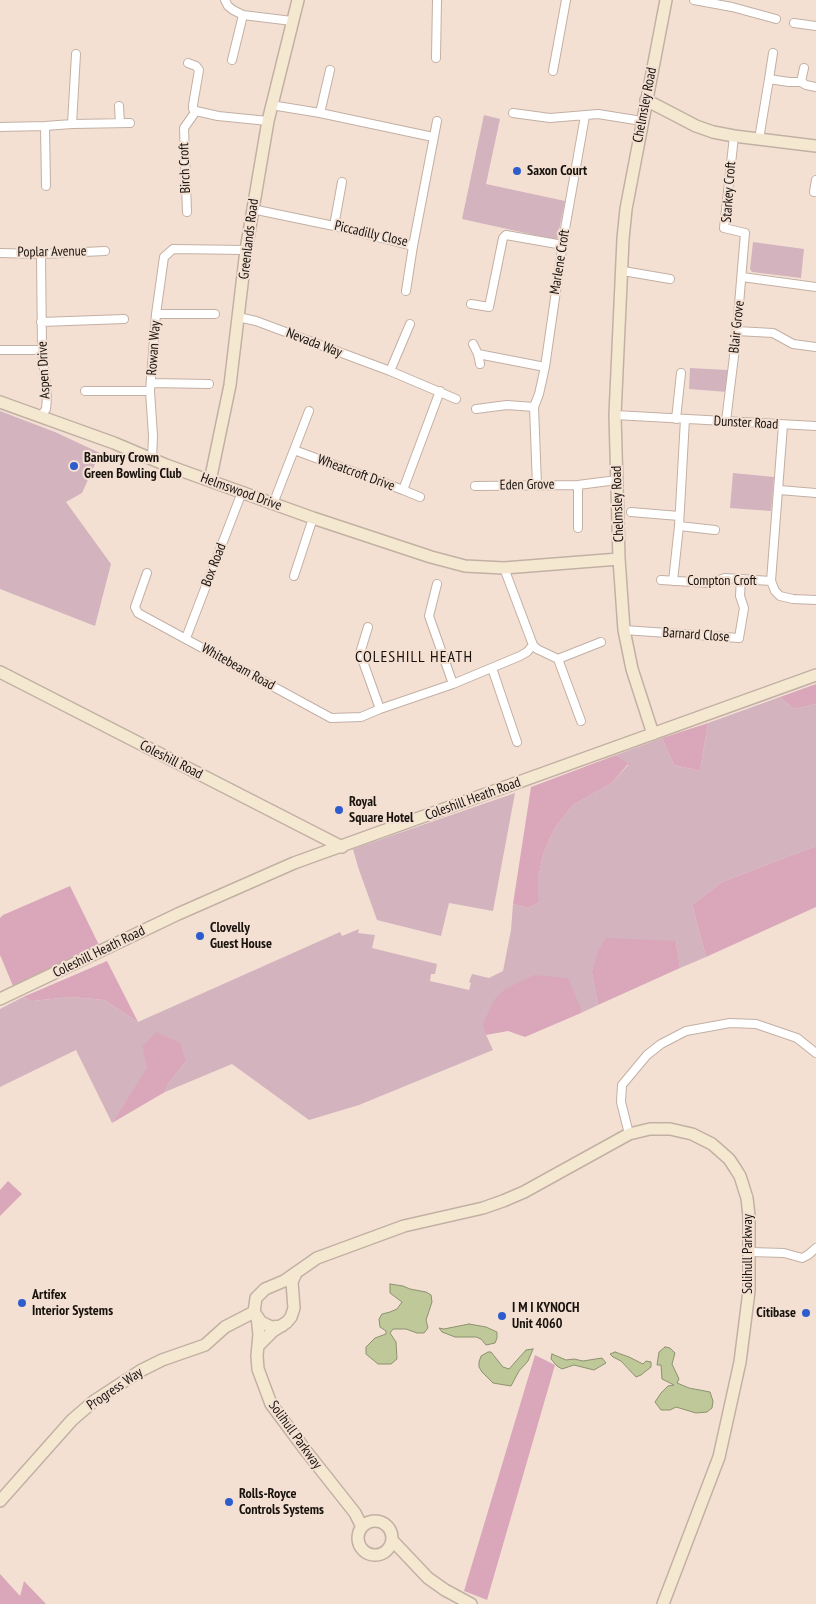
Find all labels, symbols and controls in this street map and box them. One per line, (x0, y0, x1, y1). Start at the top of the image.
street label: Chelmsley Road (629, 66, 661, 144)
street label: Birch Croft (176, 142, 194, 194)
street label: Starkey Croft (718, 161, 740, 223)
place label: Saxon Court (527, 163, 587, 179)
marker: Saxon Court (511, 165, 523, 177)
street label: Greenlands Road (236, 198, 262, 280)
street label: Piccadilly Close (333, 217, 409, 251)
street label: Marlene Croft (547, 228, 573, 296)
street label: Poplar Avenue (17, 243, 87, 261)
street label: Blair Grove (726, 300, 748, 354)
street label: Rowan Way (144, 320, 164, 376)
street label: Nevada Way (284, 325, 344, 361)
street label: Aspen Drive (34, 341, 54, 399)
street label: Dunster Road (713, 413, 779, 433)
place label: Banbury Crown Green Bowling Club (84, 450, 182, 482)
street label: Wheatcroft Drive (315, 451, 397, 495)
marker: Banbury Crown Green Bowling Club (68, 460, 80, 472)
street label: Chelmsley Road (608, 466, 628, 542)
street label: Helmswood Drive (198, 470, 284, 514)
street label: Eden Grove (499, 476, 555, 494)
street label: Box Road (198, 541, 230, 589)
street label: Compton Croft (687, 573, 757, 589)
street label: Barnard Close (662, 624, 730, 646)
street label: Whitebeam Road (198, 640, 278, 694)
district label: COLESHILL HEATH (353, 647, 475, 667)
street label: Coleshill Road (137, 737, 205, 783)
street label: Coleshill Heath Road (423, 774, 523, 824)
place label: Royal Square Hotel (349, 794, 413, 826)
marker: Royal Square Hotel (333, 804, 345, 816)
place label: Clovelly Guest House (210, 920, 272, 952)
street label: Coleshill Heath Road (50, 922, 148, 982)
marker: Clovelly Guest House (194, 930, 206, 942)
street label: Solihull Parkway (740, 1214, 756, 1294)
place label: Artifex Interior Systems (32, 1287, 113, 1320)
marker: Artifex Interior Systems (16, 1297, 28, 1309)
place label: I M I KYNOCH Unit 4060 (512, 1300, 579, 1332)
place label: Citibase (756, 1305, 796, 1321)
marker: Citibase (800, 1307, 812, 1319)
marker: I M I KYNOCH Unit 4060 (496, 1310, 508, 1322)
street label: Progress Way (84, 1364, 146, 1414)
street label: Solihull Parkway (265, 1398, 325, 1472)
place label: Rolls-Royce Controls Systems (239, 1486, 324, 1518)
marker: Rolls-Royce Controls Systems (223, 1496, 235, 1508)

